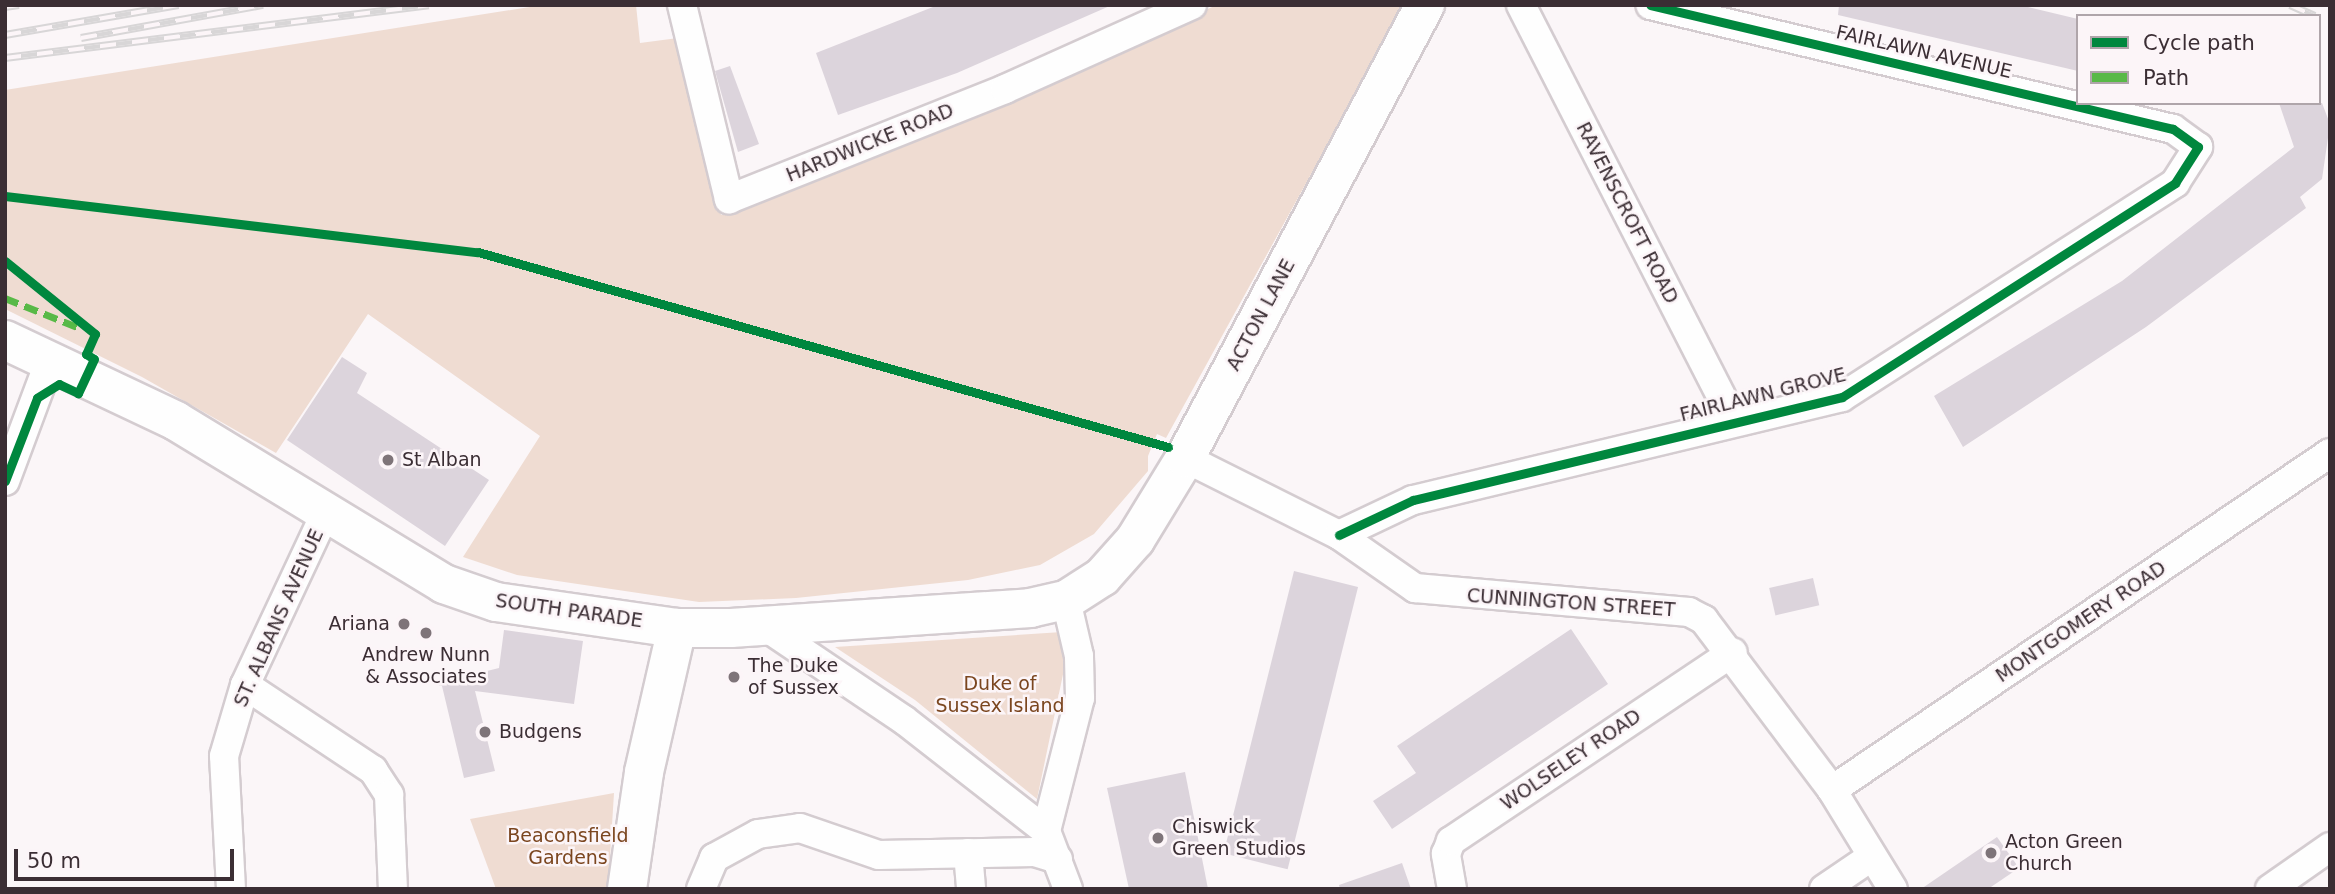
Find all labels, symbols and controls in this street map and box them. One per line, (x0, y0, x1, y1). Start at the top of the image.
legend (2076, 14, 2321, 105)
street label: FAIRLAWN AVENUE (1834, 21, 2014, 83)
text: Cycle path (2143, 31, 2255, 55)
text: Path (2143, 66, 2189, 90)
street label: HARDWICKE ROAD (783, 99, 957, 187)
street label: RAVENSCROFT ROAD (1571, 118, 1683, 308)
street label: ACTON LANE (1222, 255, 1300, 375)
street label: FAIRLAWN GROVE (1677, 363, 1849, 427)
place label: St Alban (402, 449, 482, 471)
marker: St Alban (380, 452, 396, 468)
street label: ST. ALBANS AVENUE (229, 526, 329, 710)
street label: MONTGOMERY ROAD (1992, 557, 2170, 687)
street label: CUNNINGTON STREET (1466, 584, 1676, 622)
street label: SOUTH PARADE (494, 589, 644, 633)
place label: Ariana (329, 613, 390, 635)
marker: Ariana (396, 616, 412, 632)
marker: Andrew Nunn & Associates (418, 625, 434, 641)
place label: Andrew Nunn & Associates (362, 644, 490, 688)
place label: The Duke of Sussex (748, 655, 839, 699)
marker: The Duke of Sussex (726, 669, 742, 685)
park label: Duke of Sussex Island (935, 673, 1065, 717)
street label: WOLSELEY ROAD (1497, 705, 1645, 815)
place label: Budgens (499, 721, 582, 743)
marker: Budgens (477, 724, 493, 740)
place label: Chiswick Green Studios (1172, 816, 1306, 860)
park label: Beaconsfield Gardens (507, 825, 629, 869)
marker: Chiswick Green Studios (1150, 830, 1166, 846)
place label: Acton Green Church (2005, 831, 2123, 875)
scale bar (18, 834, 238, 878)
marker: Acton Green Church (1983, 845, 1999, 861)
text: 50 m (27, 849, 81, 873)

